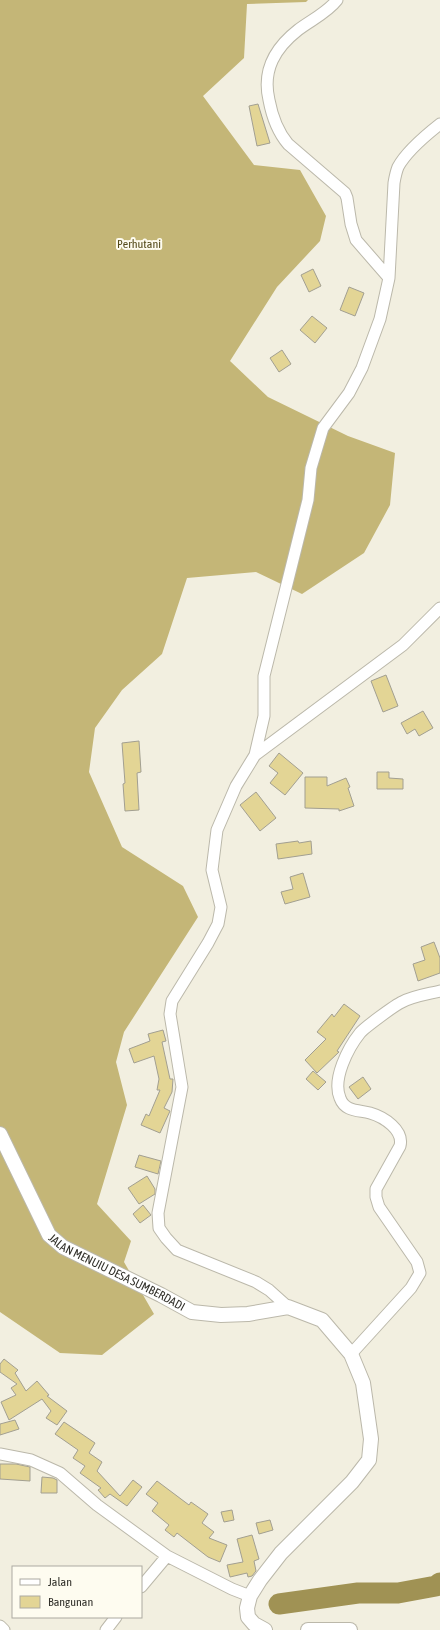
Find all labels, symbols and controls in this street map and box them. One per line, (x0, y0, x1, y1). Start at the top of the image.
park label: Perhutani (117, 237, 161, 251)
street label: JALAN MENUIU DESA SUMBERDADI (46, 1231, 187, 1314)
legend (12, 1566, 142, 1618)
text: Jalan (48, 1575, 72, 1589)
text: Bangunan (48, 1595, 93, 1609)

